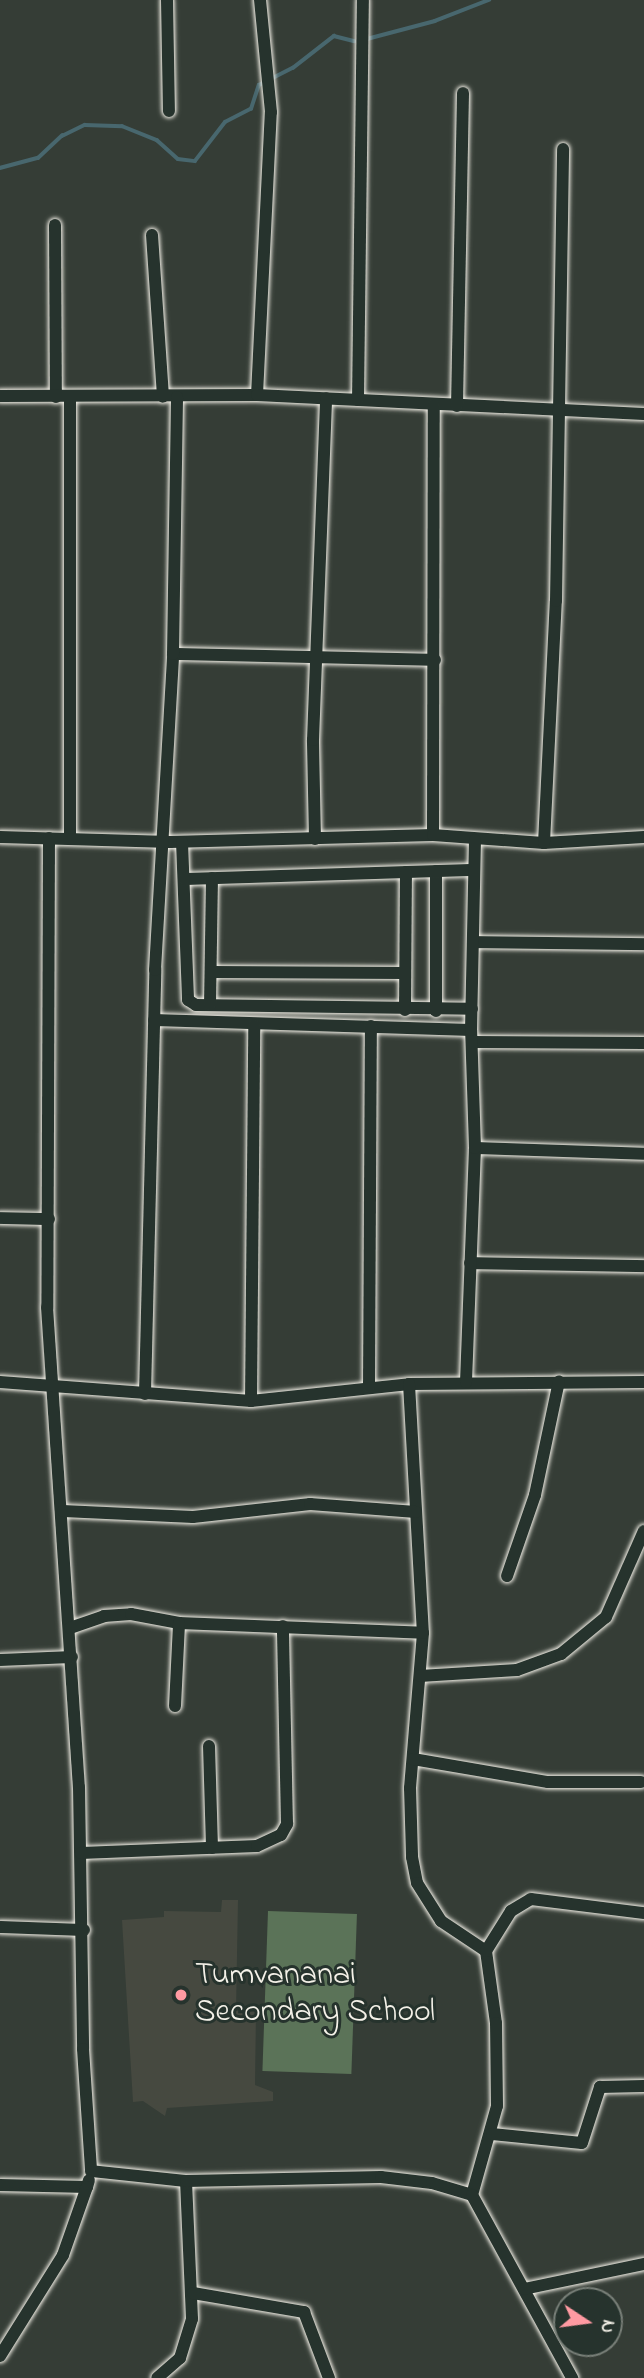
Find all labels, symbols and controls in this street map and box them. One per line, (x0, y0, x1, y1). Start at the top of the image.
place label: Tumvananai Secondary School (195, 1958, 435, 2033)
marker: Tumvananai Secondary School (173, 1987, 189, 2003)
north arrow (553, 2287, 623, 2357)
text: N (592, 2317, 622, 2336)

